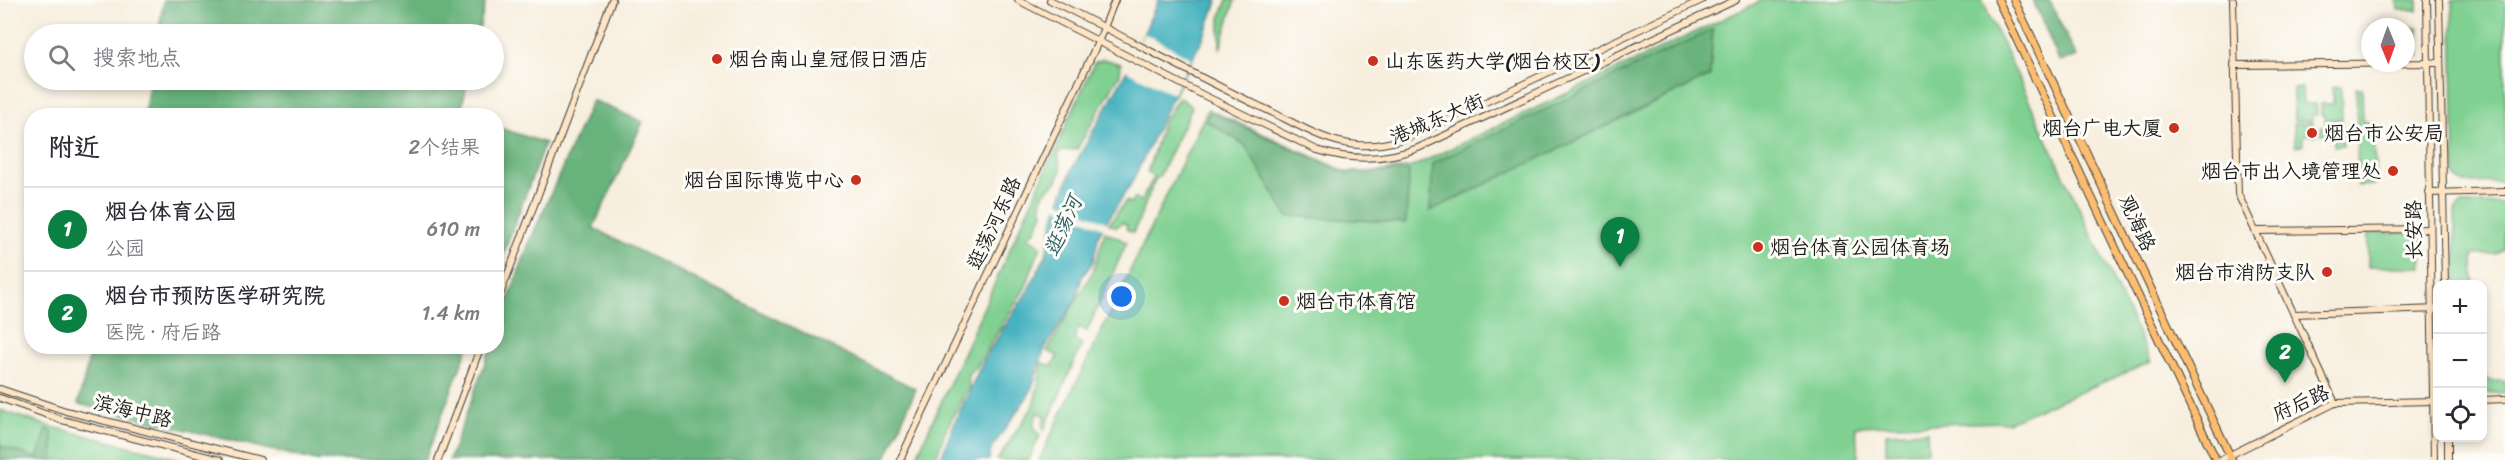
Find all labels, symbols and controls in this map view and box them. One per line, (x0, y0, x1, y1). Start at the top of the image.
north arrow (2361, 18, 2415, 72)
search box (24, 24, 504, 90)
text: 搜索地点 (93, 38, 181, 77)
icon: search (45, 41, 78, 74)
place label: 烟台南山皇冠假日酒店 (729, 42, 929, 77)
place label: 山东医药大学(烟台校区) (1385, 44, 1600, 79)
marker: 烟台南山皇冠假日酒店 (710, 52, 724, 66)
marker: 山东医药大学(烟台校区) (1366, 54, 1380, 68)
street label: 港城东大街 (1384, 83, 1490, 155)
place label: 烟台广电大厦 (2042, 111, 2162, 146)
place label: 烟台市公安局 (2324, 116, 2444, 151)
marker: 烟台广电大厦 (2167, 121, 2181, 135)
text: 附近 (48, 124, 100, 170)
marker: 烟台市公安局 (2305, 126, 2319, 140)
text: 2个结果 (408, 130, 480, 165)
place label: 烟台市出入境管理处 (2201, 154, 2381, 189)
place label: 烟台国际博览中心 (684, 163, 844, 198)
marker: 烟台市出入境管理处 (2386, 164, 2400, 178)
street label: 逛荡河东路 (957, 169, 1031, 276)
marker: 烟台国际博览中心 (849, 173, 863, 187)
water label: 逛荡河 (1033, 187, 1094, 263)
street label: 观海路 (2108, 188, 2166, 258)
text: 烟台体育公园 (105, 192, 237, 231)
street label: 长安路 (2396, 199, 2432, 260)
text: 1 (63, 212, 72, 247)
text: 610 m (427, 212, 480, 247)
pin: 1 (1600, 218, 1640, 267)
place label: 烟台体育公园体育场 (1770, 230, 1950, 265)
text: 公园 (105, 231, 145, 266)
marker: 烟台体育公园体育场 (1751, 240, 1765, 254)
place label: 烟台市消防支队 (2175, 255, 2315, 290)
marker: 烟台市消防支队 (2320, 265, 2334, 279)
text: 烟台市预防医学研究院 (105, 276, 325, 315)
map controls (2433, 280, 2487, 442)
button: + (2433, 280, 2487, 334)
your location (1107, 282, 1136, 311)
place label: 烟台市体育馆 (1296, 284, 1416, 319)
marker: 烟台市体育馆 (1277, 294, 1291, 308)
text: 2 (62, 296, 73, 331)
text: 1.4 km (422, 296, 480, 331)
text: 医院 · 府后路 (105, 315, 221, 350)
pin: 2 (2266, 334, 2304, 383)
button: − (2433, 334, 2487, 388)
street label: 府后路 (2266, 374, 2336, 431)
street label: 滨海中路 (90, 384, 177, 438)
button: locate (2433, 388, 2487, 442)

